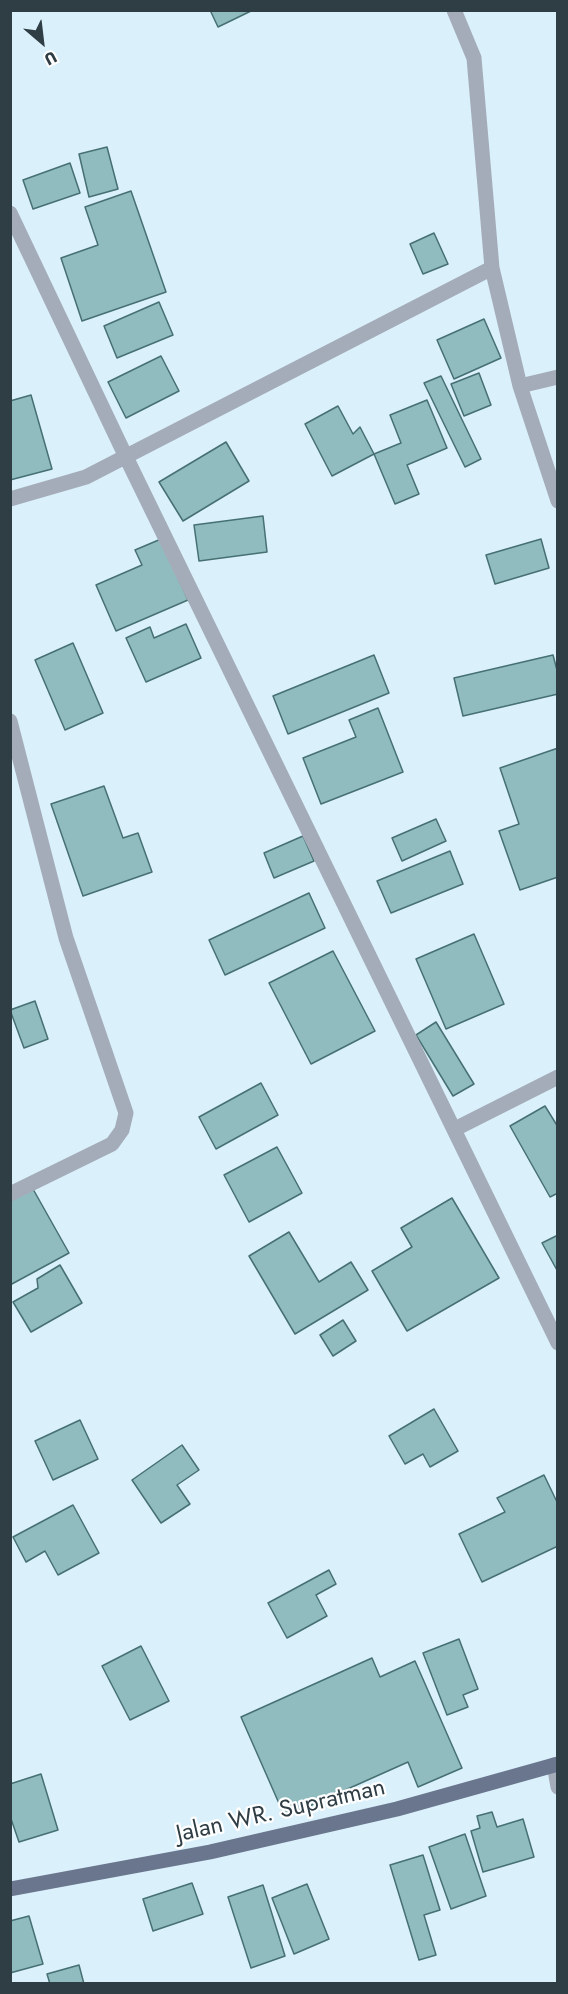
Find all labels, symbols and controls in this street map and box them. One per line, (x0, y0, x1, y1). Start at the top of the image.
north arrow (12, 12, 72, 72)
text: U (40, 46, 61, 71)
street label: Jalan WR. Supratman (174, 1774, 388, 1850)

